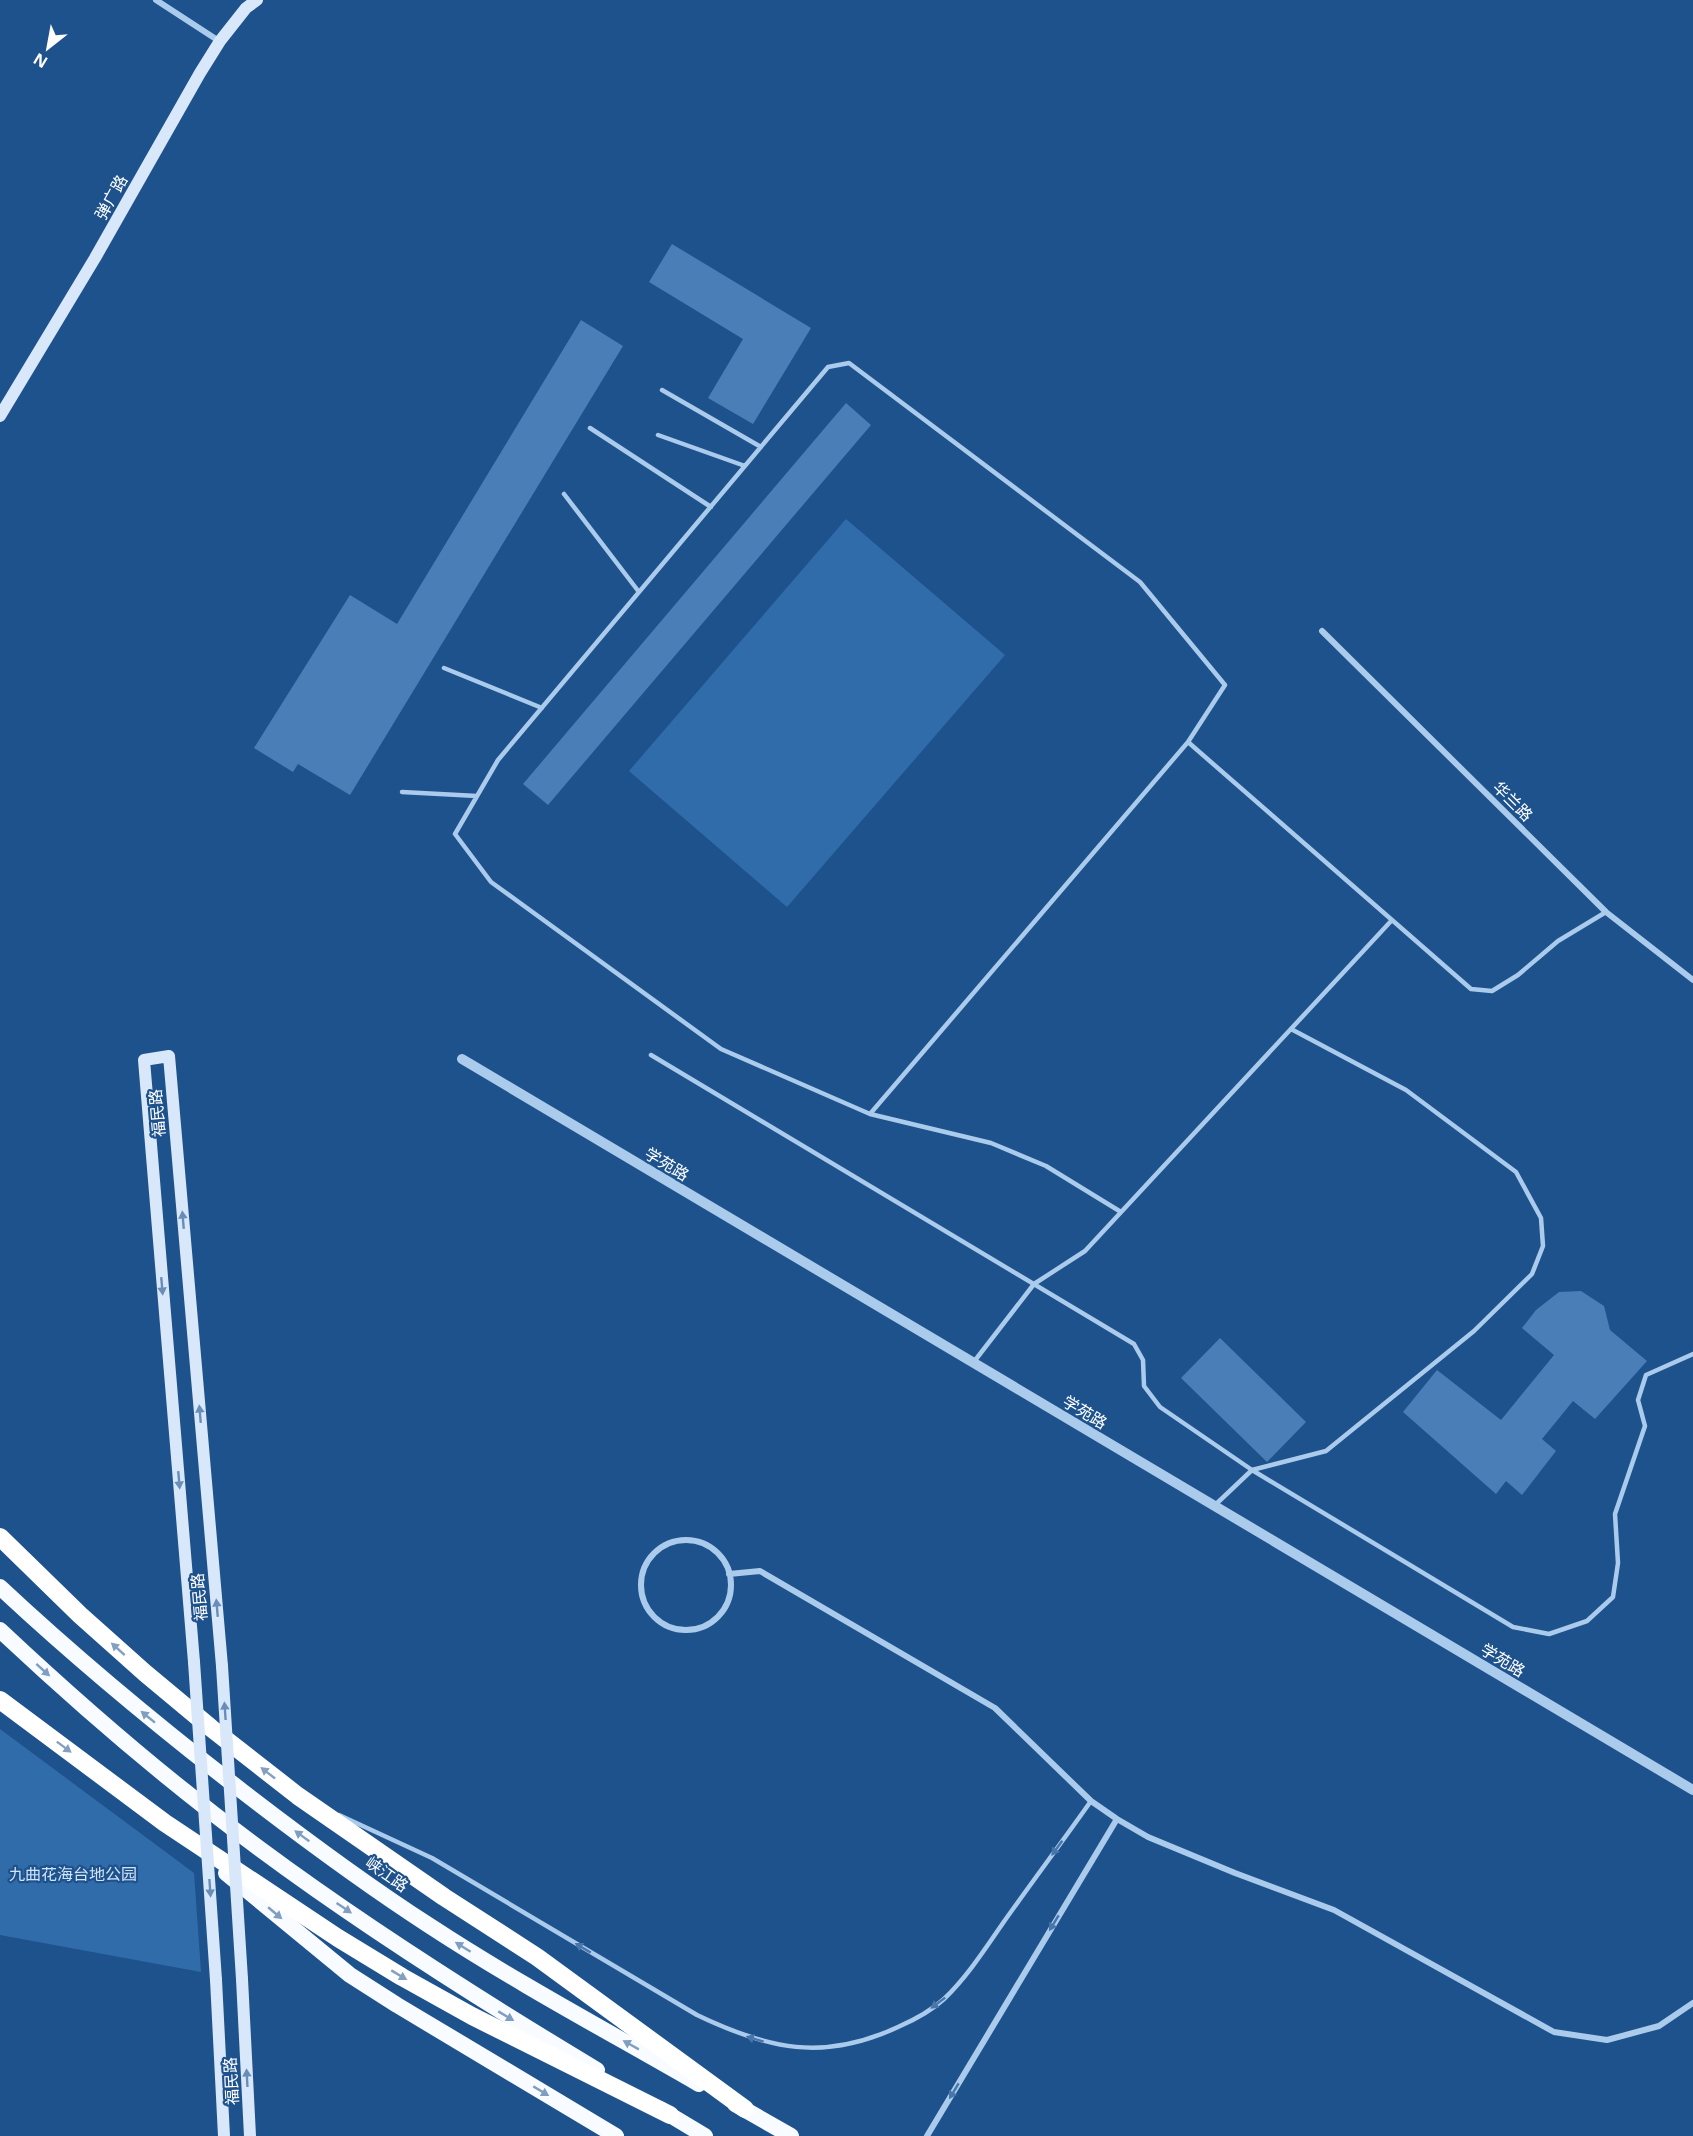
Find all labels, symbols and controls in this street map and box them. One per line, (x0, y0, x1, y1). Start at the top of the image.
north arrow (18, 18, 78, 78)
text: N (29, 48, 52, 74)
street label: 弹广路 (90, 171, 132, 223)
street label: 华兰路 (1488, 776, 1538, 826)
street label: 福民路 (144, 1088, 170, 1138)
street label: 学苑路 (641, 1142, 693, 1186)
one-way arrow (178, 1210, 188, 1229)
one-way arrow (158, 1276, 167, 1295)
street label: 学苑路 (1059, 1390, 1111, 1434)
one-way arrow (195, 1404, 205, 1423)
one-way arrow (174, 1471, 184, 1490)
street label: 福民路 (186, 1572, 212, 1622)
one-way arrow (212, 1599, 222, 1618)
street label: 学苑路 (1477, 1638, 1529, 1682)
one-way arrow (111, 1643, 126, 1656)
one-way arrow (35, 1663, 50, 1676)
one-way arrow (220, 1701, 230, 1720)
one-way arrow (140, 1710, 156, 1723)
one-way arrow (56, 1741, 71, 1753)
one-way arrow (260, 1766, 276, 1779)
one-way arrow (295, 1830, 311, 1842)
one-way arrow (1051, 1840, 1063, 1856)
street label: 峡江路 (361, 1851, 413, 1897)
park label: 九曲花海台地公园 (9, 1863, 137, 1885)
one-way arrow (205, 1879, 215, 1898)
one-way arrow (335, 1902, 351, 1914)
one-way arrow (267, 1907, 283, 1920)
one-way arrow (1049, 1915, 1060, 1931)
one-way arrow (455, 1941, 471, 1952)
one-way arrow (574, 1943, 591, 1953)
one-way arrow (391, 1969, 407, 1980)
one-way arrow (931, 1996, 946, 2008)
one-way arrow (498, 2010, 514, 2021)
one-way arrow (746, 2034, 764, 2043)
one-way arrow (622, 2040, 639, 2050)
street label: 福民路 (219, 2056, 243, 2106)
one-way arrow (243, 2068, 252, 2087)
one-way arrow (949, 2083, 959, 2100)
one-way arrow (533, 2086, 549, 2097)

